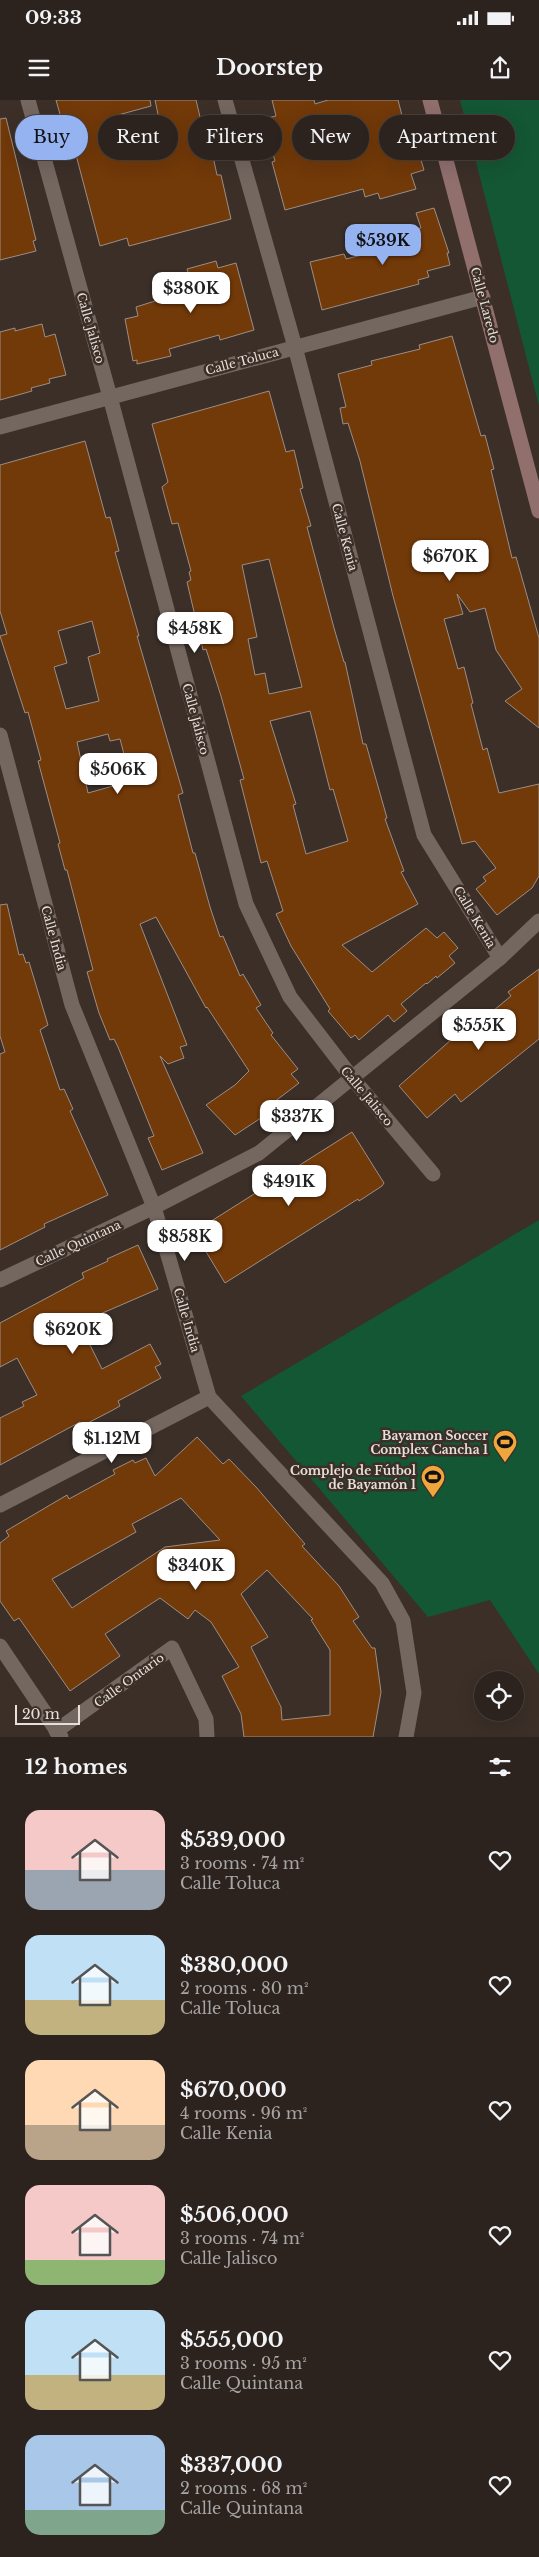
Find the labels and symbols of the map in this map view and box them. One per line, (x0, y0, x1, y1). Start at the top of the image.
pin: $539K (348, 224, 418, 266)
street label: Calle Laredo (468, 265, 502, 345)
pin: $380K (156, 272, 226, 314)
street label: Calle Jalisco (74, 291, 108, 365)
street label: Calle Toluca (204, 344, 281, 378)
street label: Calle Kenia (329, 502, 361, 573)
pin: $670K (415, 540, 485, 582)
pin: $458K (160, 612, 230, 654)
street label: Calle Jalisco (179, 682, 213, 756)
pin: $506K (83, 752, 153, 795)
street label: Calle Kenia (451, 883, 499, 951)
street label: Calle India (38, 904, 70, 972)
pin: $555K (444, 1008, 514, 1051)
street label: Calle Jalisco (338, 1063, 396, 1129)
pin: $337K (262, 1100, 332, 1142)
pin: $491K (254, 1164, 324, 1207)
street label: Calle Quintana (33, 1217, 123, 1269)
pin: $858K (150, 1220, 220, 1262)
street label: Calle India (171, 1286, 203, 1354)
pin: $620K (38, 1312, 108, 1355)
pin: $1.12M (71, 1422, 153, 1464)
place label: Bayamon Soccer Complex Cancha 1 (370, 1428, 488, 1457)
sports icon: Bayamon Soccer Complex Cancha 1 (492, 1429, 518, 1463)
place label: Complejo de Fútbol de Bayamón 1 (290, 1463, 417, 1492)
sports icon: Complejo de Fútbol de Bayamón 1 (420, 1464, 446, 1498)
pin: $340K (161, 1548, 231, 1591)
street label: Calle Ontario (91, 1649, 167, 1710)
scale bar (15, 1702, 80, 1725)

